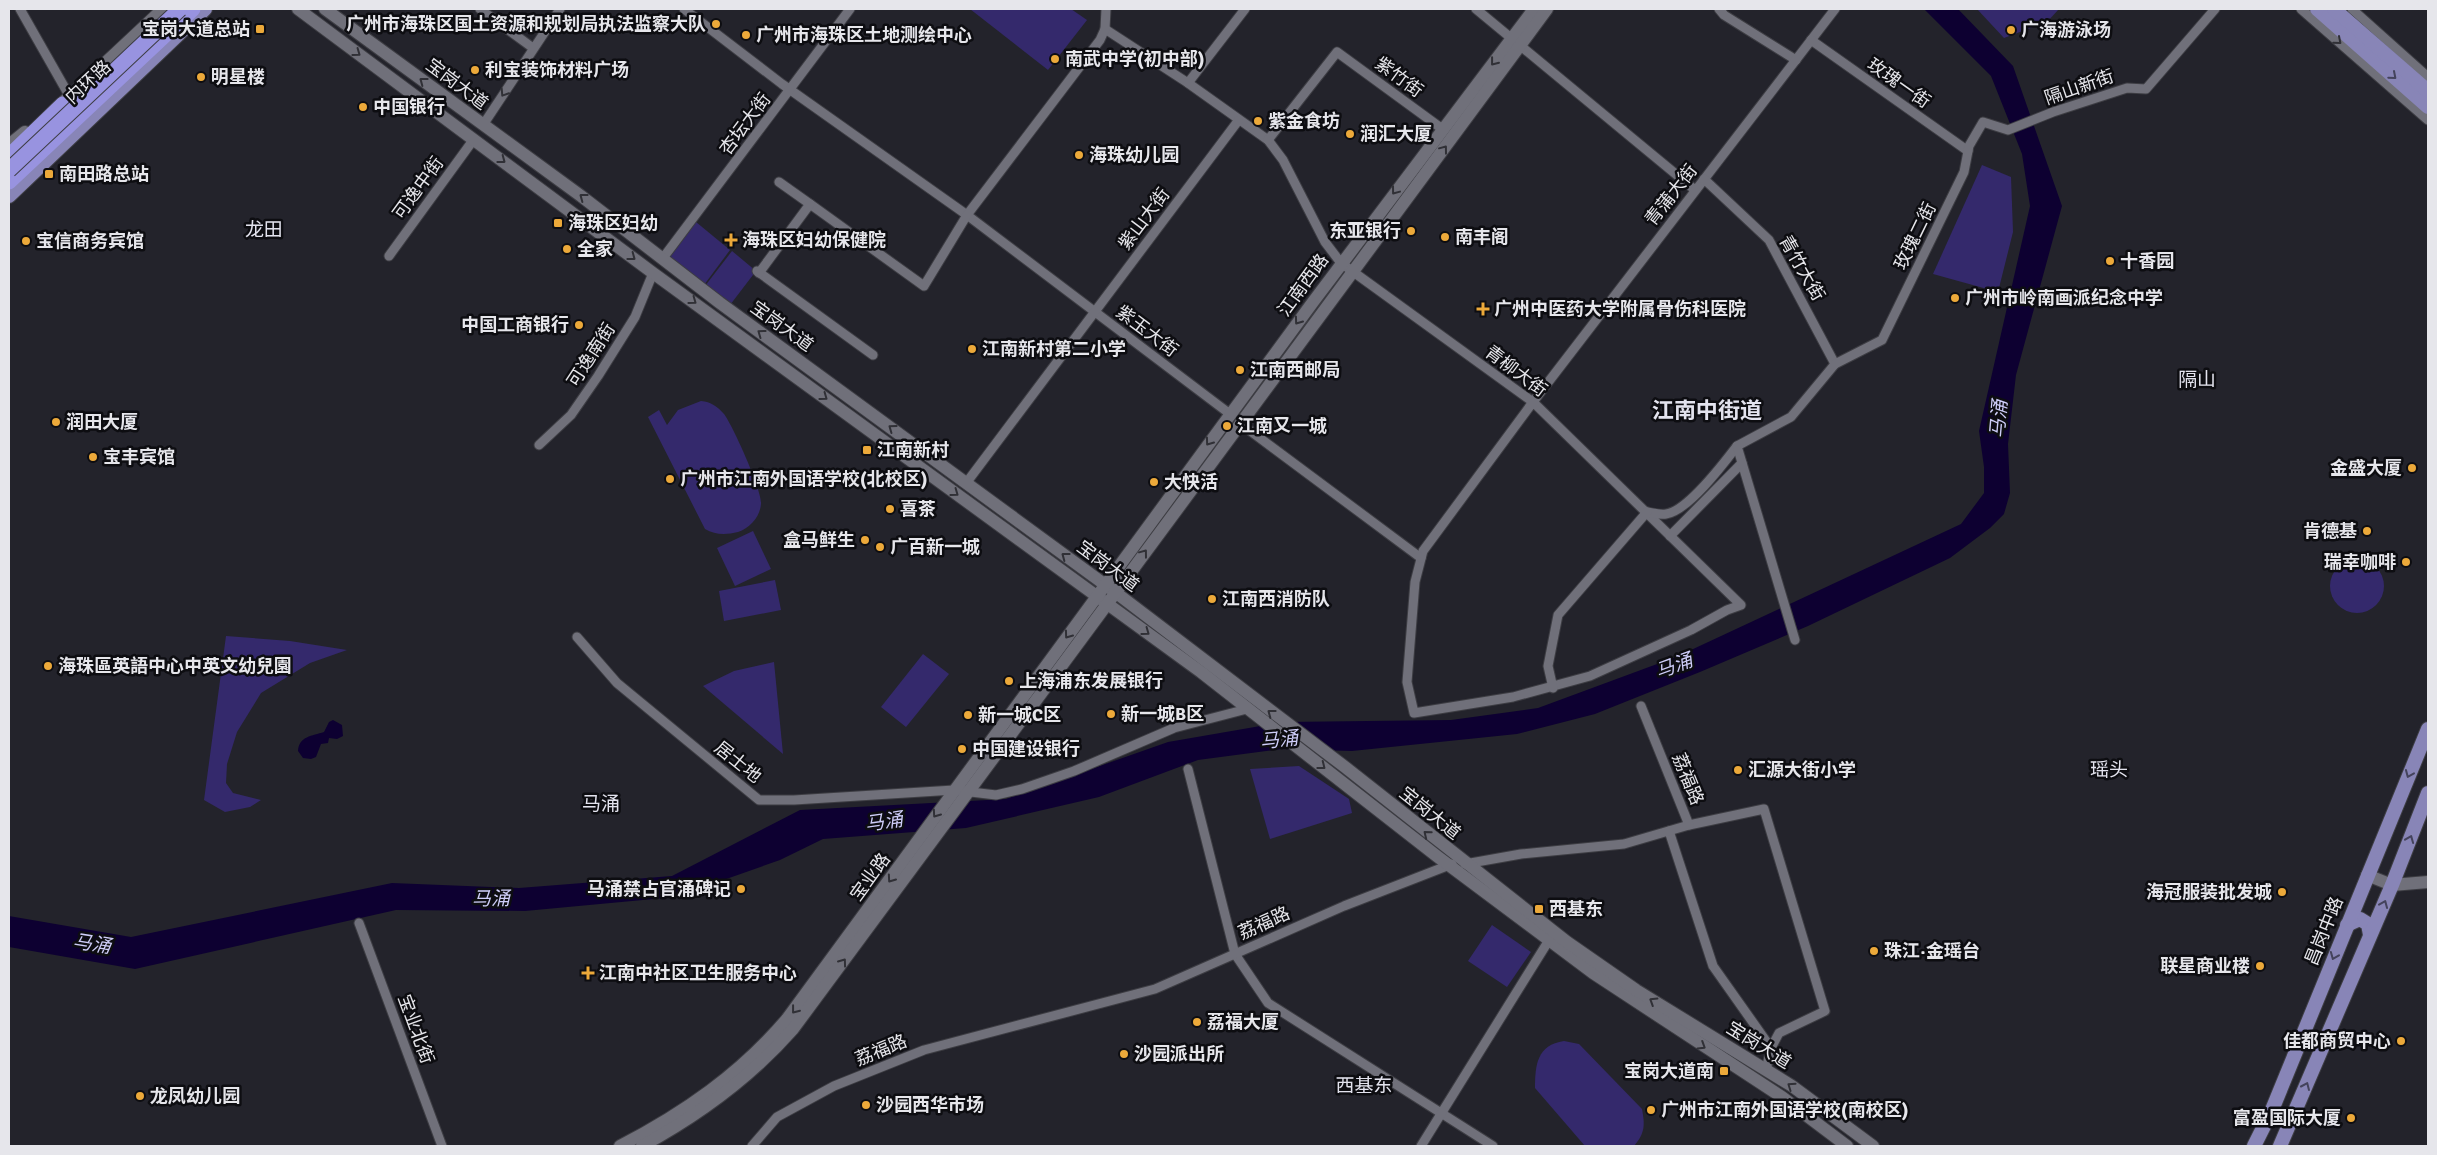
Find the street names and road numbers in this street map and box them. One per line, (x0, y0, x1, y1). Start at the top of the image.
street label: 紫竹街 (1371, 52, 1427, 102)
street label: 玫瑰一街 (1863, 53, 1935, 113)
street label: 宝岗大道 (422, 54, 492, 114)
street label: 内环路 (61, 56, 115, 108)
street label: 隔山新街 (2041, 65, 2117, 109)
street label: 杏坛大街 (715, 89, 775, 159)
street label: 可逸中街 (388, 152, 448, 224)
street label: 青蒲大街 (1640, 160, 1702, 230)
street label: 紫山大街 (1114, 184, 1174, 254)
street label: 玫瑰二街 (1889, 199, 1941, 273)
street label: 青竹大街 (1774, 231, 1830, 305)
street label: 江南西路 (1273, 249, 1333, 321)
street label: 宝岗大道 (746, 296, 818, 356)
street label: 紫玉大街 (1112, 301, 1182, 361)
street label: 可逸南街 (562, 319, 620, 391)
street label: 青柳大街 (1481, 341, 1551, 401)
street label: 宝岗大道 (1073, 536, 1143, 596)
street label: 居士地 (710, 736, 766, 788)
street label: 荔福路 (1668, 750, 1708, 808)
street label: 宝岗大道 (1395, 782, 1465, 844)
street label: 宝业路 (845, 849, 895, 905)
street label: 昌岗中路 (2300, 894, 2348, 968)
street label: 荔福路 (1235, 902, 1293, 944)
street label: 宝业北街 (393, 991, 439, 1067)
street label: 宝岗大道 (1723, 1017, 1795, 1073)
street label: 荔福路 (852, 1030, 910, 1070)

